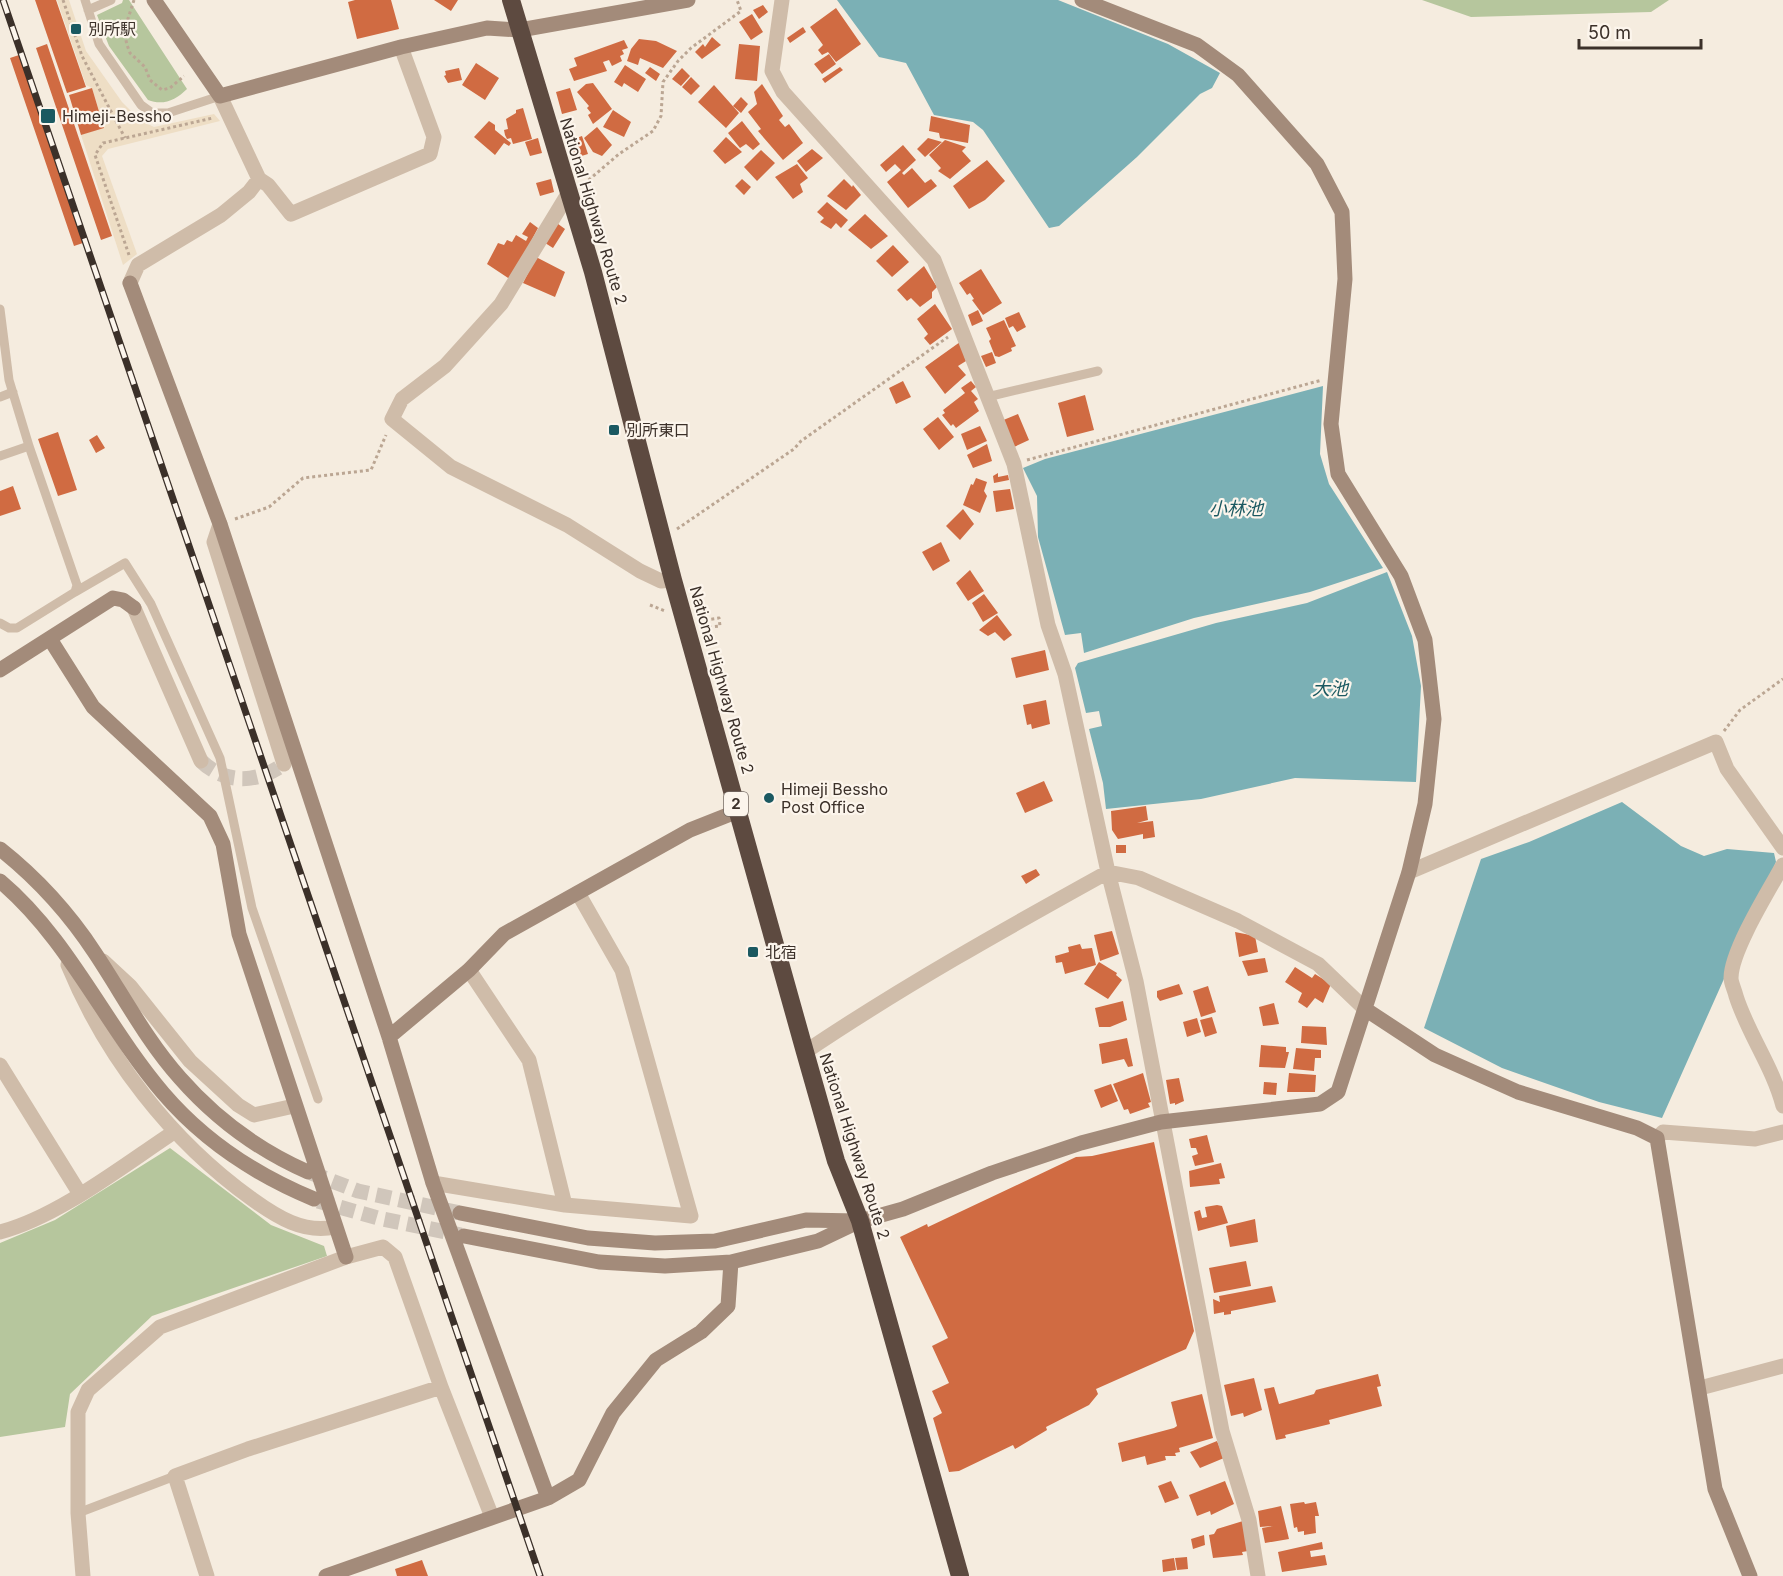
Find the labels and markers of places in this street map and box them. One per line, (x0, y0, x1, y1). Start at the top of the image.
place label: 別所駅 (88, 19, 136, 39)
marker: 別所駅 (69, 22, 83, 36)
place label: Himeji-Bessho (62, 106, 172, 126)
marker: Himeji-Bessho (39, 107, 57, 125)
place label: 別所東口 (626, 420, 690, 440)
marker: 別所東口 (607, 423, 621, 437)
place label: Himeji Bessho Post Office (781, 779, 888, 817)
marker: Himeji Bessho Post Office (762, 791, 776, 805)
place label: 北宿 (765, 942, 797, 962)
marker: 北宿 (746, 945, 760, 959)

